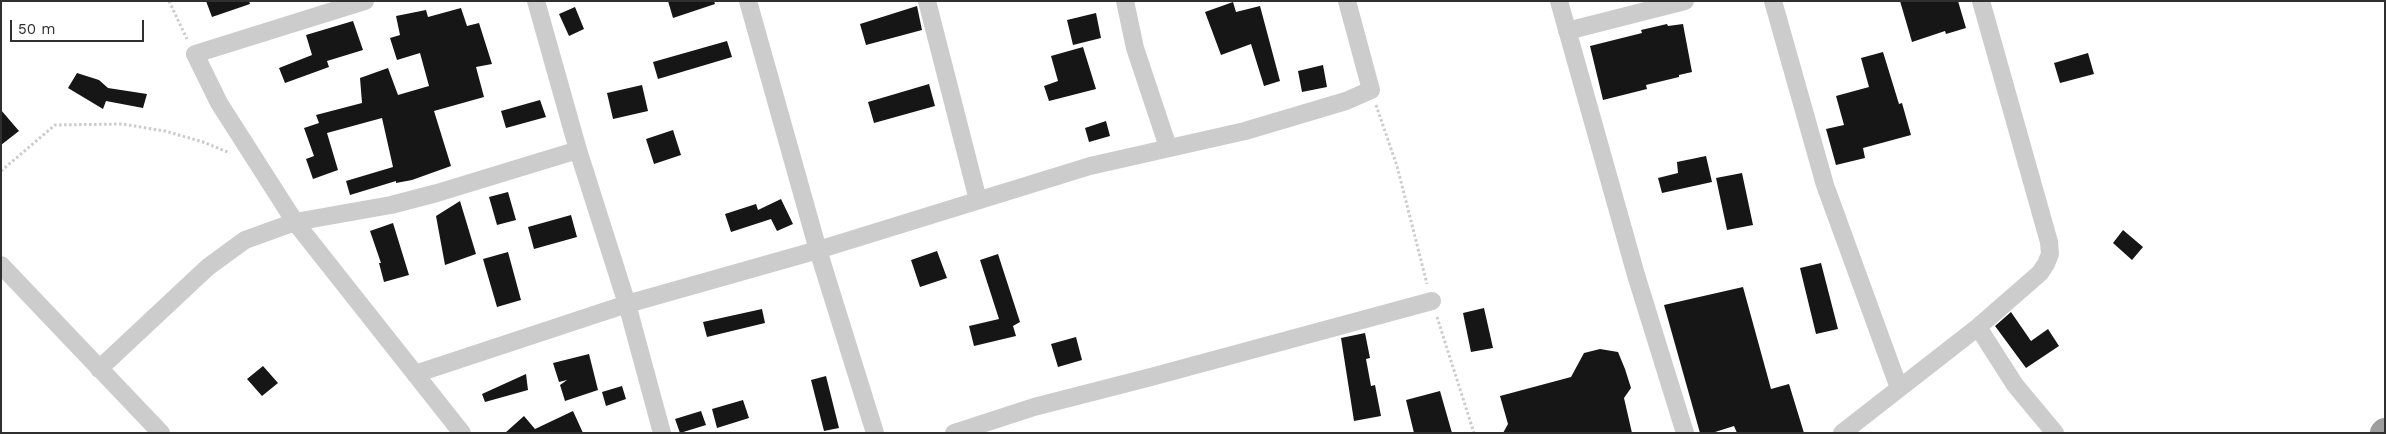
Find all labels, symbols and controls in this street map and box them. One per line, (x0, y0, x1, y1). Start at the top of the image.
scale bar (12, 10, 146, 42)
text: 50 m (18, 20, 55, 38)

